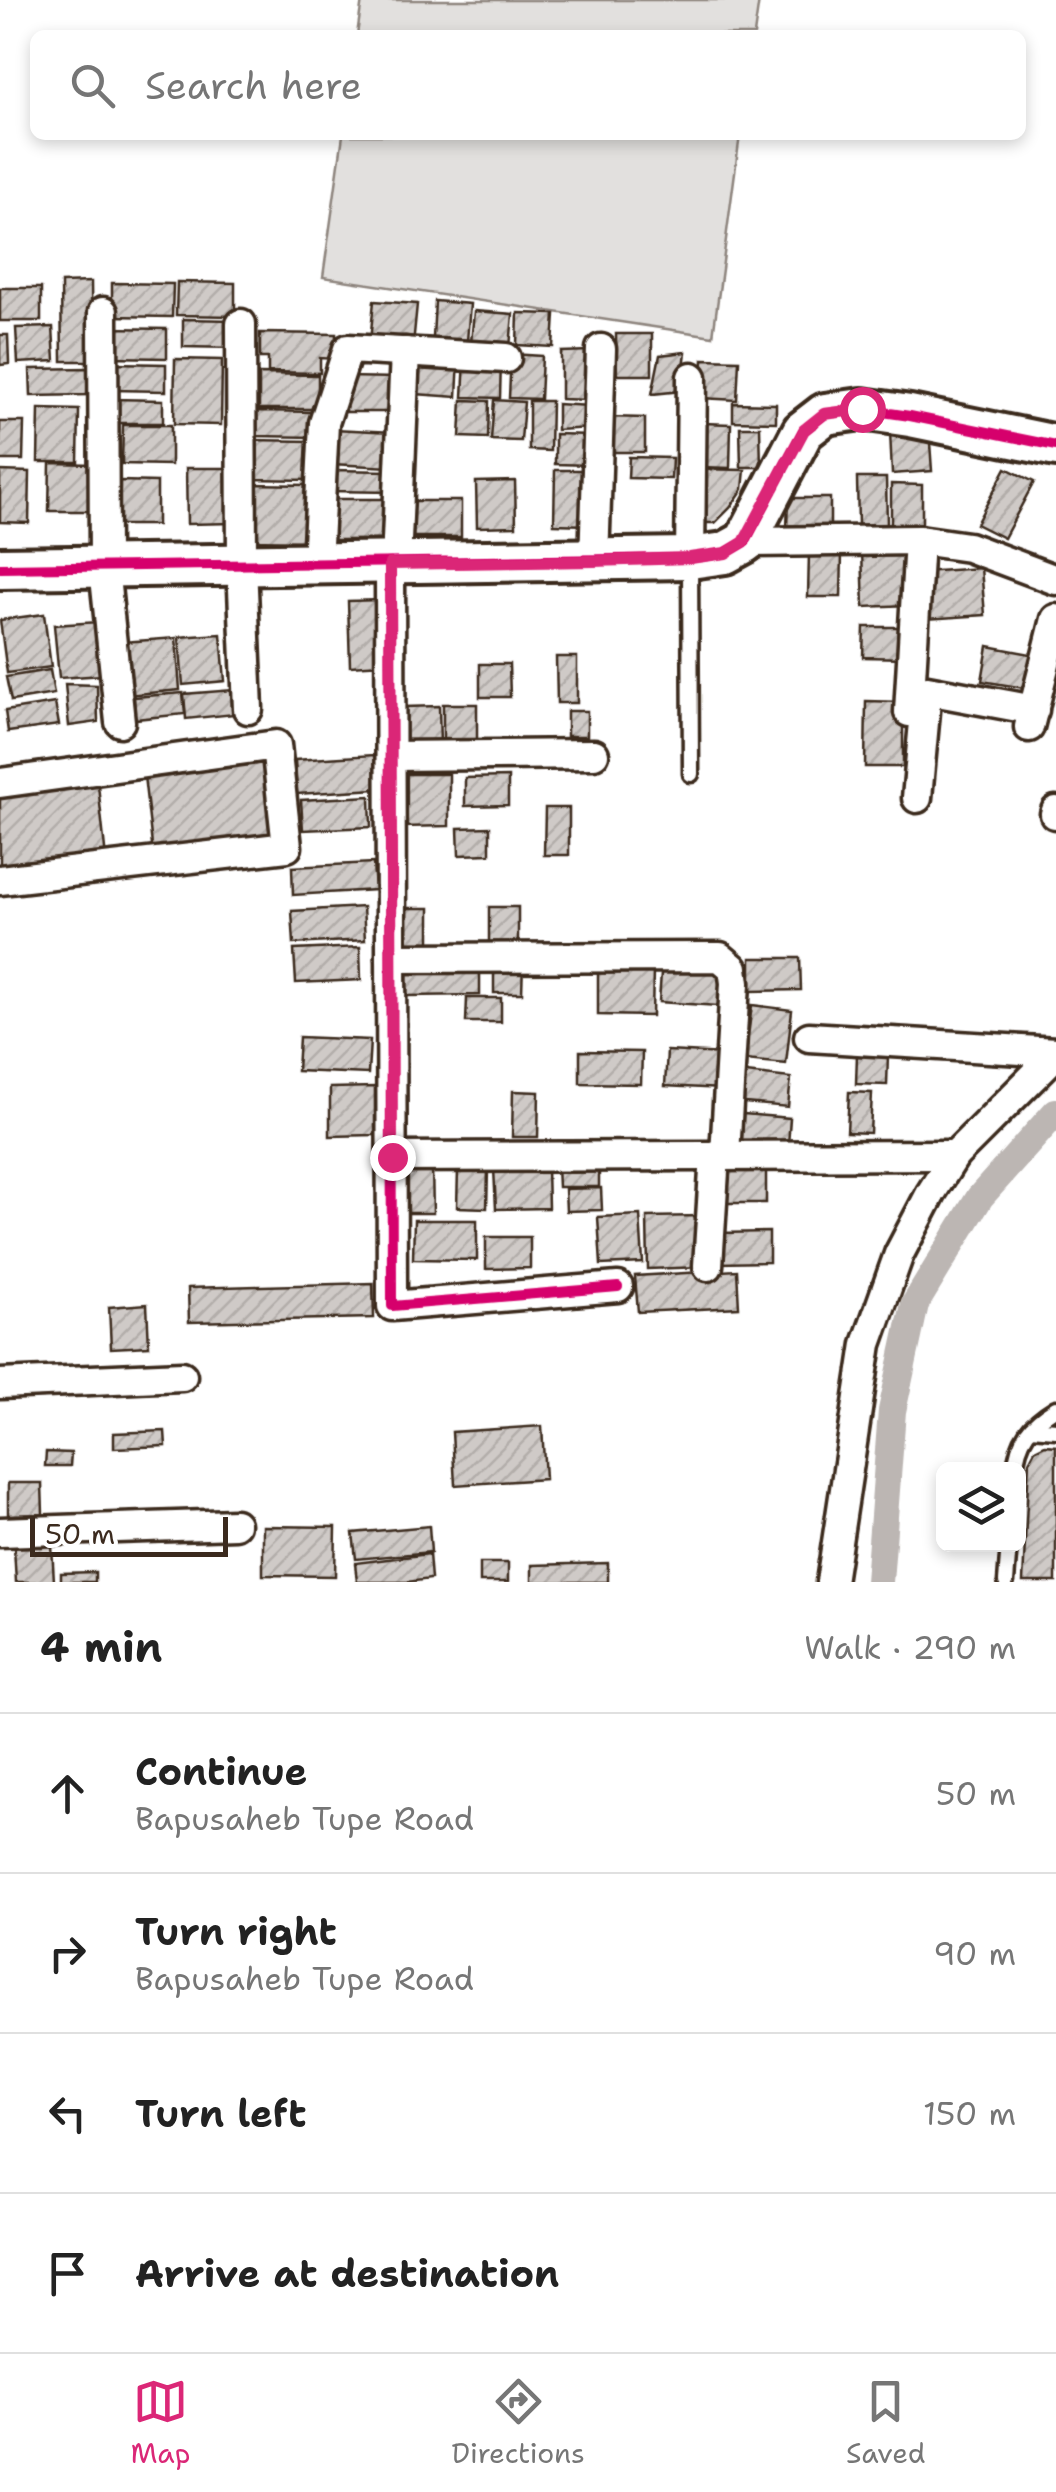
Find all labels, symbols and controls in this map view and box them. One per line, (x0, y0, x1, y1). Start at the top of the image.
search box (30, 30, 1026, 140)
icon: search (65, 58, 120, 113)
text: Search here (145, 60, 362, 111)
route start (840, 387, 886, 433)
route end (370, 1135, 416, 1181)
map controls (936, 1462, 1026, 1552)
button: layers (936, 1462, 1026, 1552)
scale bar (30, 1512, 228, 1556)
text: 50 m (45, 1515, 115, 1553)
text: 4 min (40, 1619, 162, 1675)
text: Walk · 290 m (804, 1626, 1016, 1669)
text: Continue (135, 1746, 307, 1797)
icon: ahead (40, 1766, 95, 1821)
text: 50 m (936, 1772, 1016, 1815)
text: Bapusaheb Tupe Road (135, 1797, 474, 1840)
text: Turn right (135, 1906, 337, 1957)
icon: right (40, 1926, 95, 1981)
text: 90 m (933, 1932, 1016, 1975)
text: Bapusaheb Tupe Road (135, 1957, 474, 2000)
icon: left (40, 2086, 95, 2141)
text: Turn left (135, 2088, 307, 2139)
text: 150 m (923, 2092, 1016, 2135)
icon: arrive (40, 2246, 95, 2301)
text: Arrive at destination (135, 2248, 559, 2299)
tab: Map (131, 2374, 190, 2472)
tab: Directions (451, 2374, 585, 2472)
tab: Saved (846, 2374, 925, 2472)

